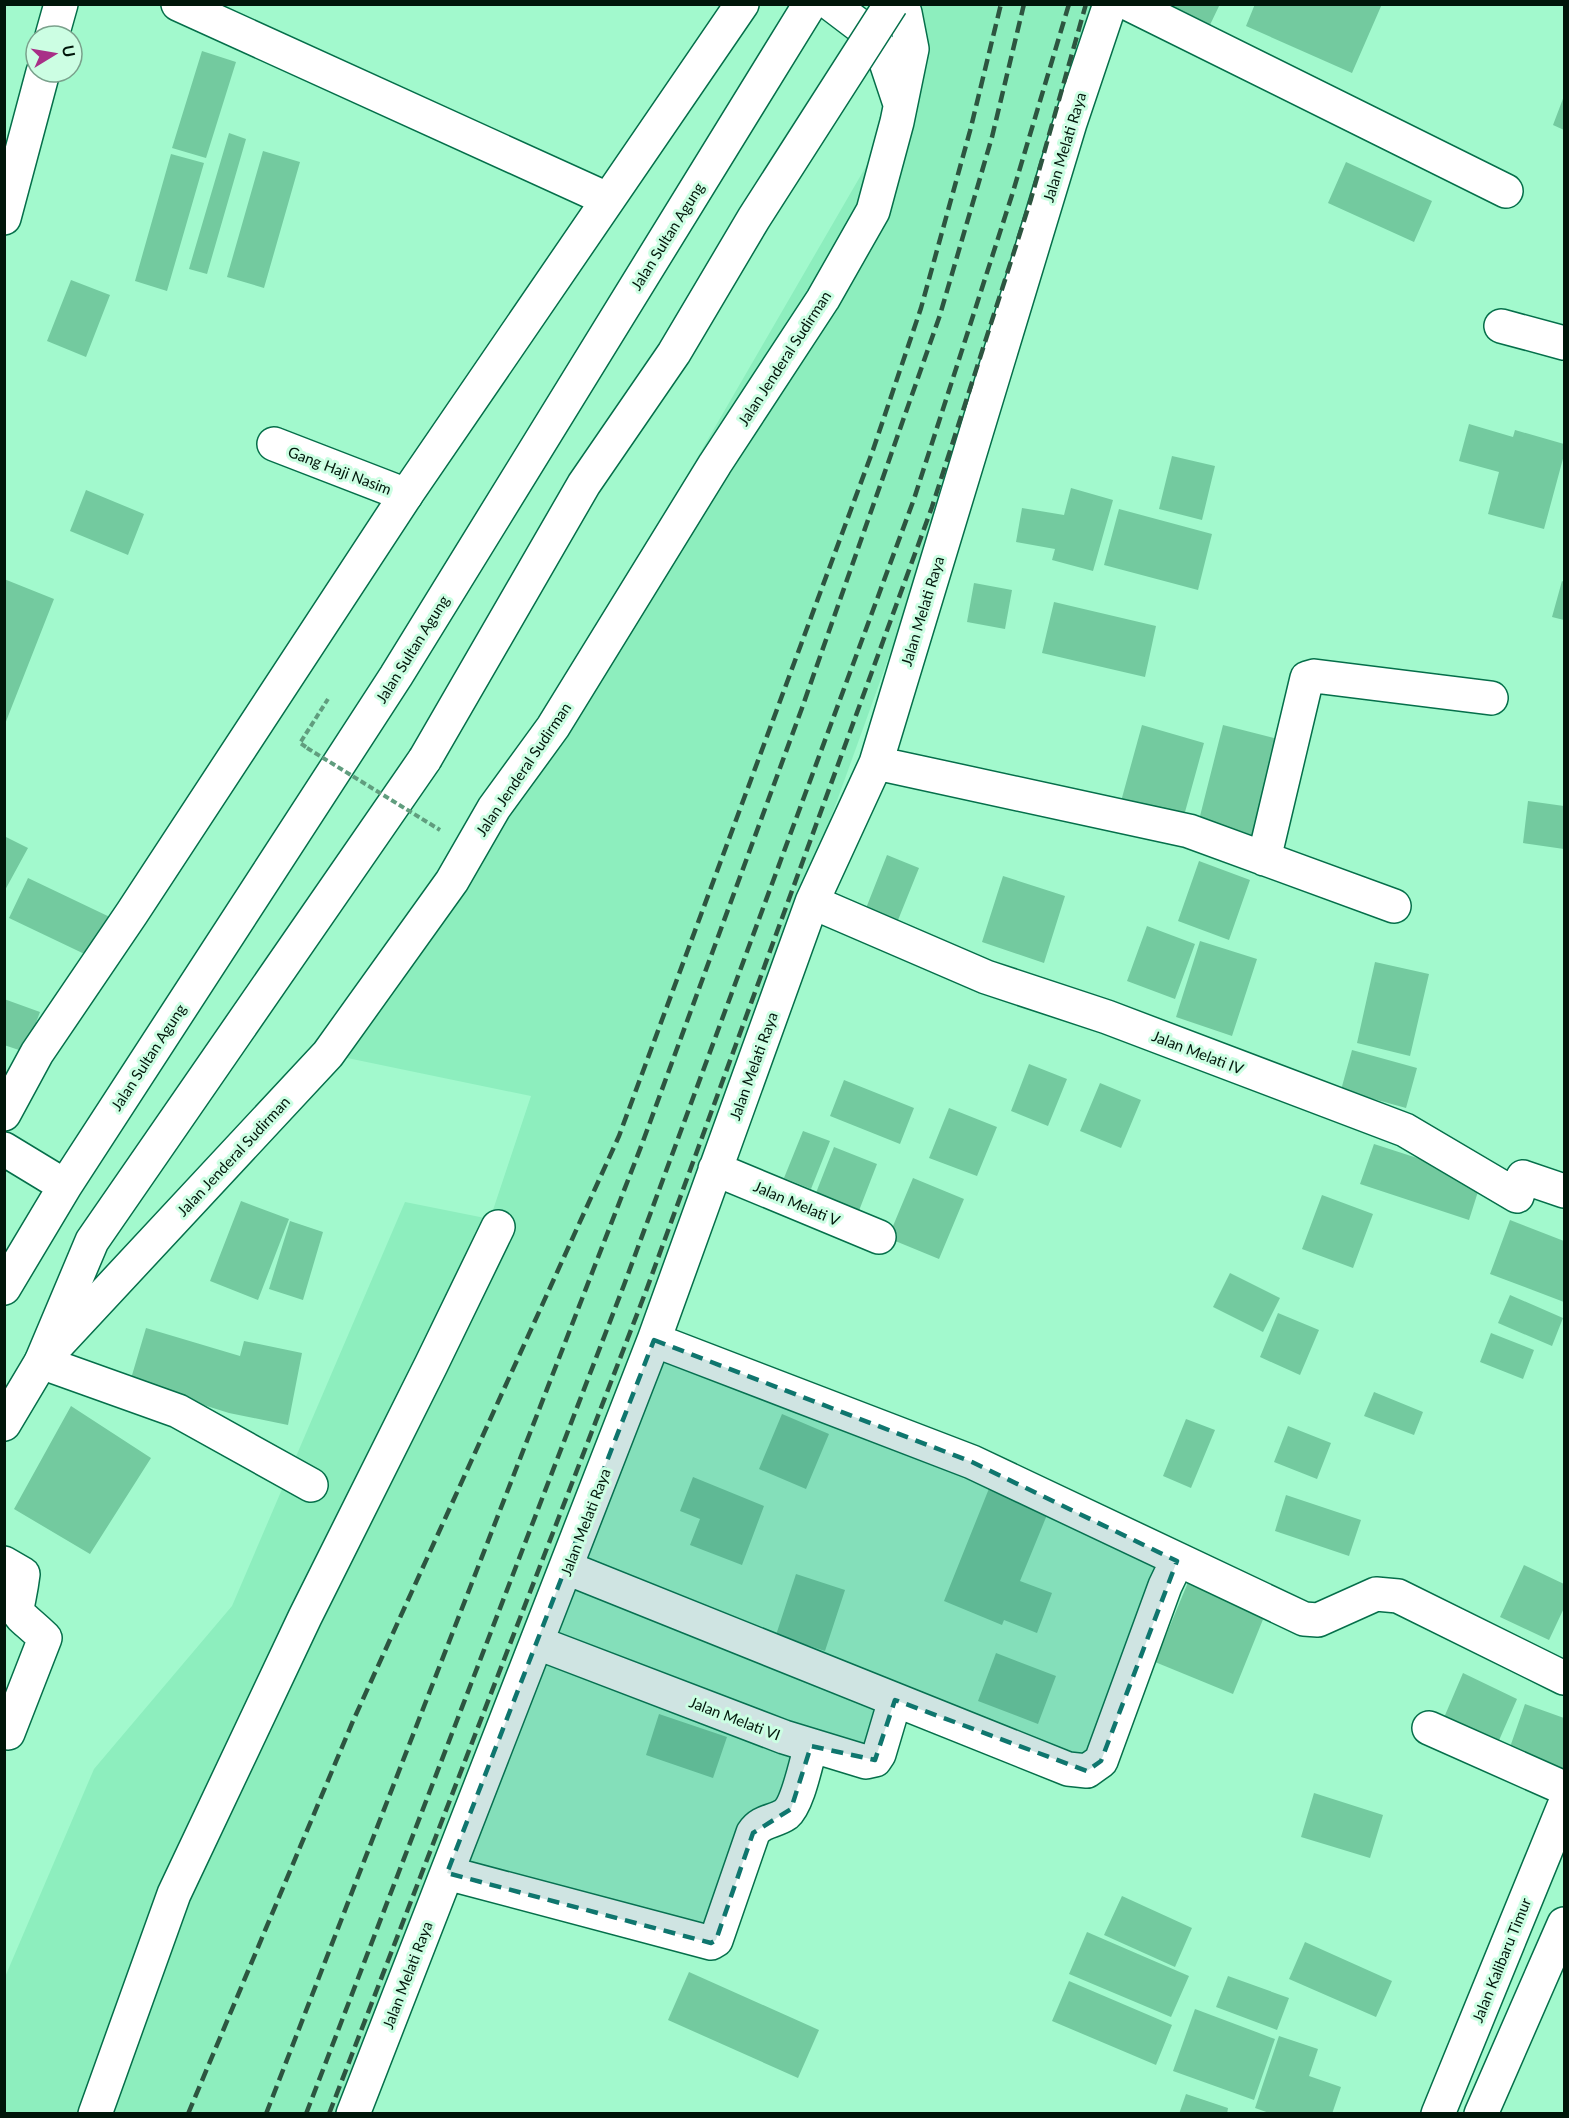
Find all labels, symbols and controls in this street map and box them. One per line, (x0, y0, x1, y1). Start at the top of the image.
north arrow (24, 24, 84, 84)
text: U (59, 43, 80, 59)
street label: Jalan Melati Raya (1039, 90, 1089, 204)
street label: Jalan Sultan Agung (627, 179, 707, 293)
street label: Jalan Jenderal Sudirman (734, 287, 834, 429)
street label: Gang Haji Nasim (286, 442, 394, 498)
street label: Jalan Melati Raya (897, 554, 947, 668)
street label: Jalan Sultan Agung (372, 592, 452, 706)
street label: Jalan Jenderal Sudirman (472, 699, 574, 839)
street label: Jalan Sultan Agung (107, 1000, 189, 1114)
street label: Jalan Melati Raya (725, 1009, 781, 1123)
street label: Jalan Melati IV (1150, 1026, 1247, 1078)
street label: Jalan Jenderal Sudirman (173, 1092, 293, 1220)
street label: Jalan Melati V (751, 1177, 844, 1230)
street label: Jalan Melati Raya (556, 1466, 614, 1578)
street label: Jalan Melati VI (687, 1692, 783, 1744)
street label: Jalan Kalibaru Timur (1468, 1895, 1534, 2025)
street label: Jalan Melati Raya (378, 1919, 436, 2031)

